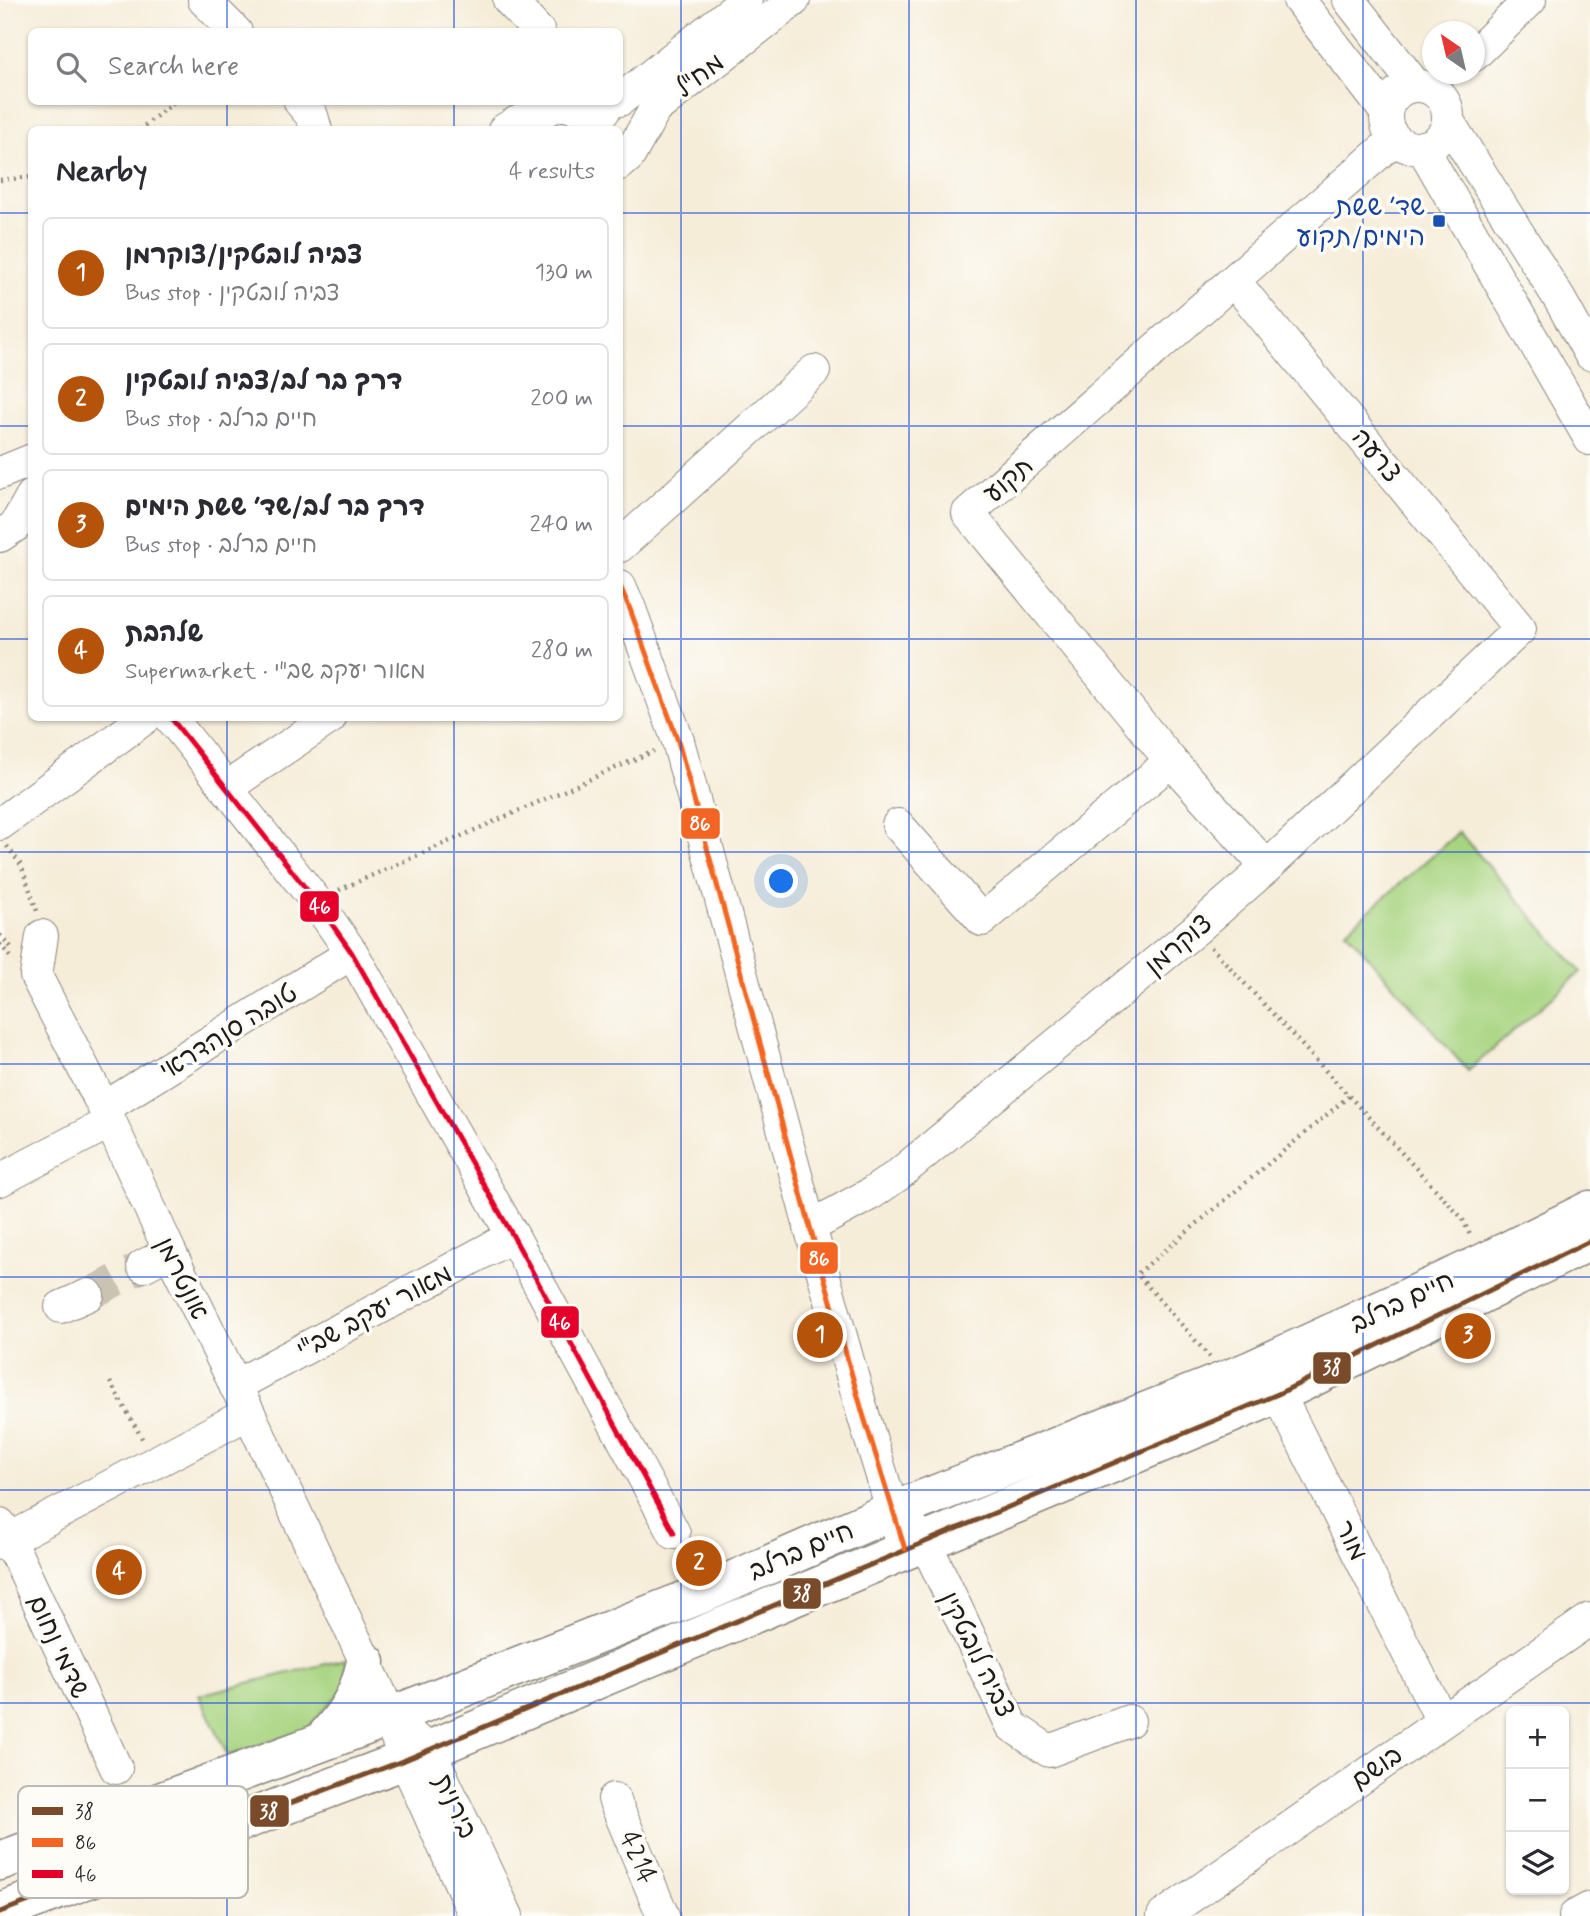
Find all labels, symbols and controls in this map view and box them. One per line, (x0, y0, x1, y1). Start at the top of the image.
north arrow (1422, 21, 1485, 84)
search box (28, 28, 623, 105)
street label: מח"ל (669, 47, 732, 106)
icon: search (52, 48, 90, 86)
text: Search here (108, 50, 239, 84)
text: Nearby (56, 152, 147, 191)
text: 4 results (509, 157, 595, 187)
place label: שד׳ ששת הימים/תקוע (1297, 191, 1425, 255)
marker: שד׳ ששת הימים/תקוע (1431, 213, 1447, 229)
text: צביה לובטקין/צוקרמן (125, 239, 362, 273)
text: 1 (76, 258, 86, 288)
text: 130 m (535, 258, 593, 288)
text: Bus stop · צביה לובטקין (125, 279, 340, 309)
text: דרך בר לב/צביה לובטקין (125, 365, 403, 399)
text: 2 (75, 384, 87, 414)
text: 200 m (530, 384, 593, 414)
text: Bus stop · חיים ברלב (125, 405, 317, 435)
street label: צרעה (1343, 422, 1408, 491)
street label: תקוע (978, 450, 1041, 511)
text: דרך בר לב/שד׳ ששת הימים (125, 491, 425, 525)
text: 3 (76, 510, 86, 540)
text: 240 m (529, 510, 593, 540)
text: Bus stop · חיים ברלב (125, 531, 317, 561)
text: שלהבת (125, 617, 203, 651)
text: 4 (74, 636, 88, 666)
text: 280 m (531, 636, 593, 666)
text: Supermarket · מאור יעקב שב"י (125, 657, 426, 687)
line badge: 86 (680, 807, 721, 840)
text: 86 (689, 812, 711, 837)
your location (764, 864, 798, 898)
line badge: 46 (299, 890, 340, 923)
text: 46 (309, 895, 331, 920)
street label: צוקרמן (1139, 908, 1220, 984)
street label: טובה סנהדראי (154, 977, 304, 1089)
street label: אונטרמן (147, 1232, 216, 1326)
line badge: 86 (799, 1241, 839, 1275)
text: 86 (808, 1247, 830, 1272)
street label: מאור יעקב שב"י (291, 1257, 459, 1368)
street label: חיים ברלב (1345, 1264, 1460, 1342)
line badge: 46 (540, 1305, 580, 1339)
pin: 1 (797, 1309, 843, 1361)
pin: 3 (1445, 1310, 1491, 1362)
text: 46 (549, 1311, 571, 1336)
line badge: 38 (1312, 1351, 1352, 1385)
text: 38 (1322, 1356, 1342, 1381)
street label: חיים ברלב (744, 1514, 860, 1589)
street label: מור (1326, 1515, 1374, 1567)
pin: 2 (676, 1537, 722, 1589)
pin: 4 (96, 1546, 142, 1598)
line badge: 38 (782, 1577, 822, 1610)
text: 38 (792, 1582, 812, 1607)
street label: צביה לובטקין (931, 1586, 1021, 1724)
street label: שדמי נחום (18, 1590, 96, 1704)
map controls (1506, 1706, 1569, 1895)
button: + (1506, 1706, 1569, 1769)
street label: בושם (1345, 1739, 1410, 1799)
street label: בירנית (425, 1769, 484, 1845)
button: − (1506, 1769, 1569, 1832)
legend (18, 1786, 248, 1898)
line badge: 38 (249, 1794, 290, 1828)
text: 38 (75, 1800, 94, 1825)
text: 38 (259, 1800, 279, 1825)
street label: 4214 (611, 1826, 663, 1889)
text: 86 (75, 1831, 96, 1856)
button: layers (1506, 1832, 1569, 1895)
text: 46 (75, 1863, 97, 1888)

